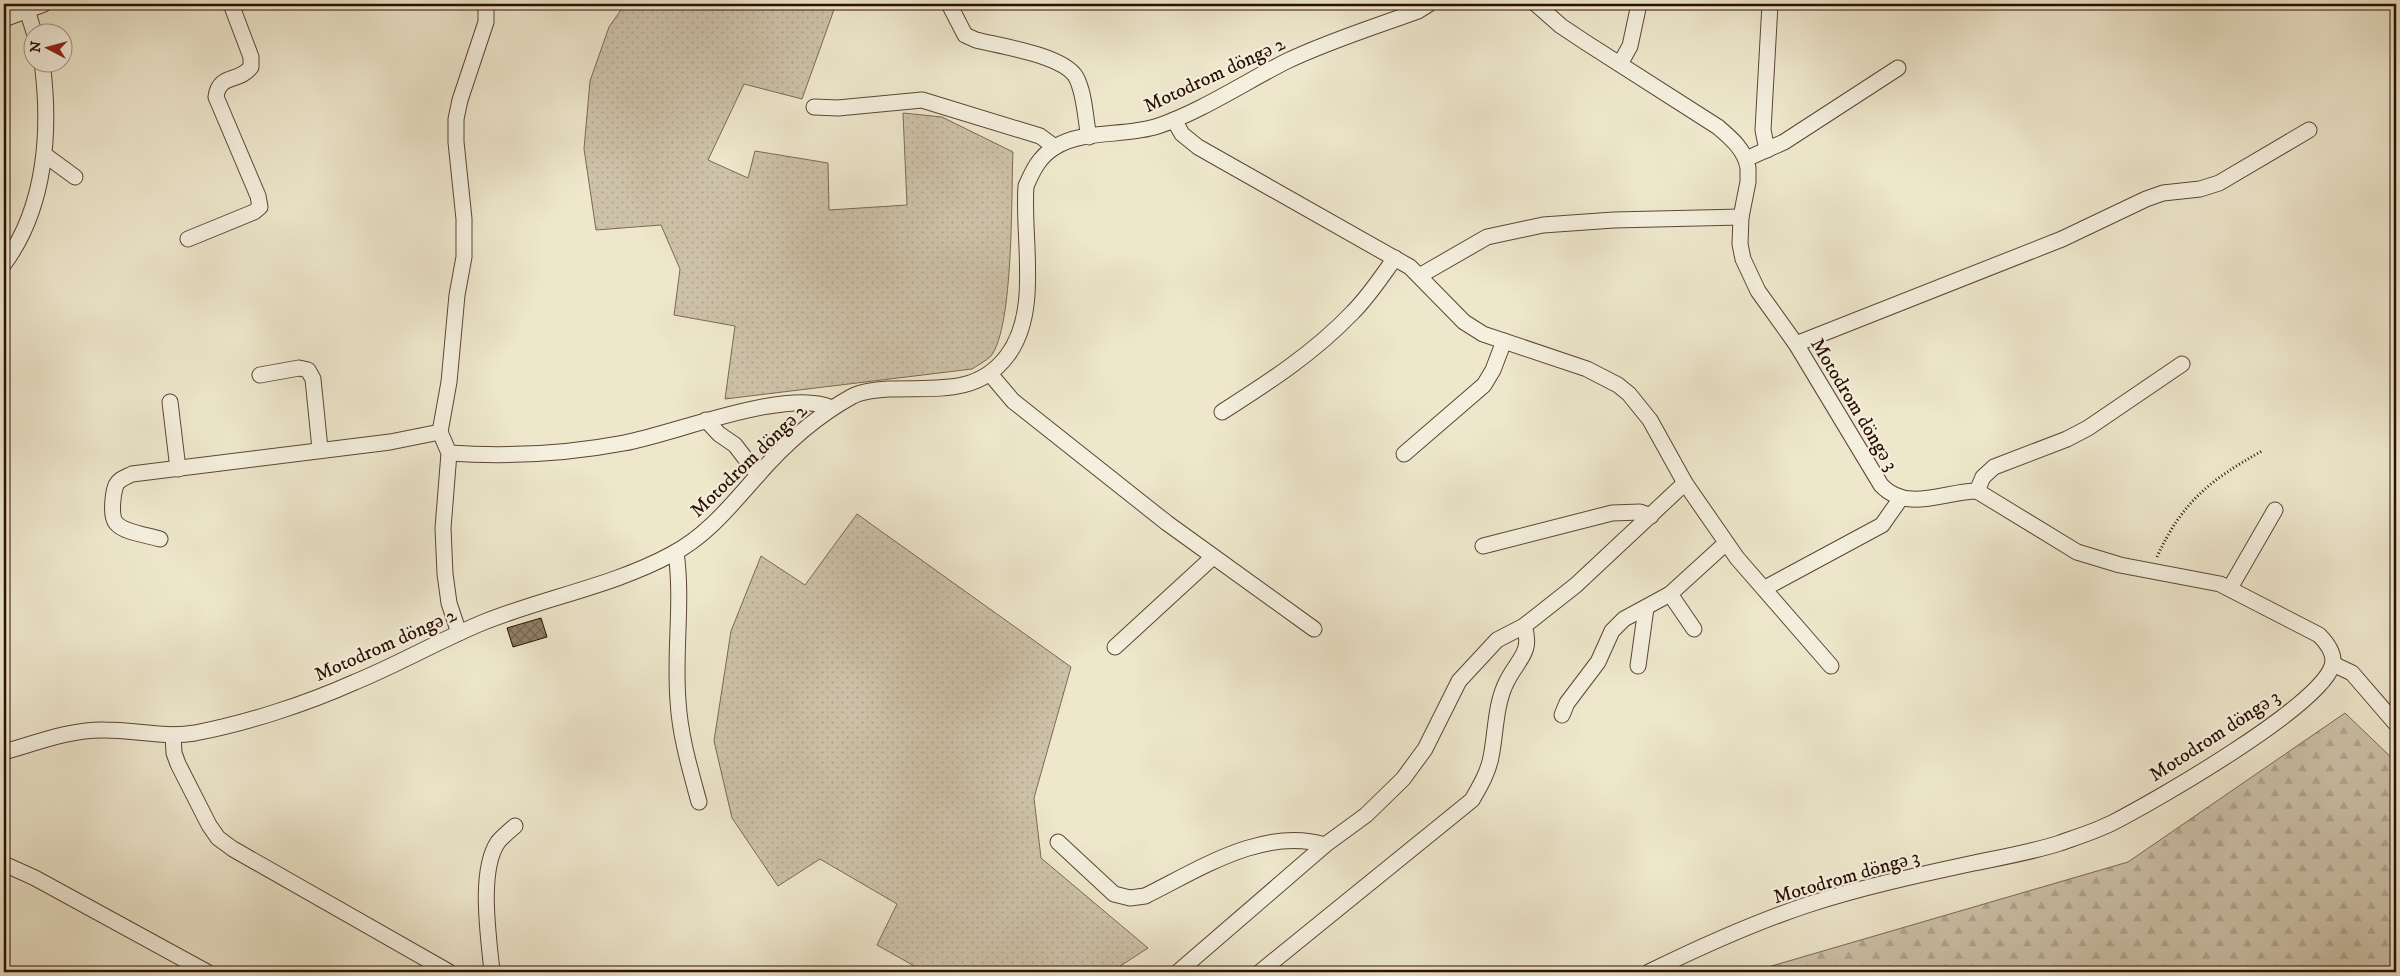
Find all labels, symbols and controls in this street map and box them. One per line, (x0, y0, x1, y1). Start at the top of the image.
north arrow (22, 22, 72, 72)
street label: Motodrom döngə 2 (1140, 32, 1289, 119)
text: N (27, 40, 46, 53)
street label: Motodrom döngə 3 (1804, 334, 1903, 476)
street label: Motodrom döngə 2 (685, 399, 813, 523)
street label: Motodrom döngə 2 (311, 603, 461, 688)
street label: Motodrom döngə 3 (2145, 685, 2285, 788)
street label: Motodrom döngə 3 (1770, 845, 1922, 910)

